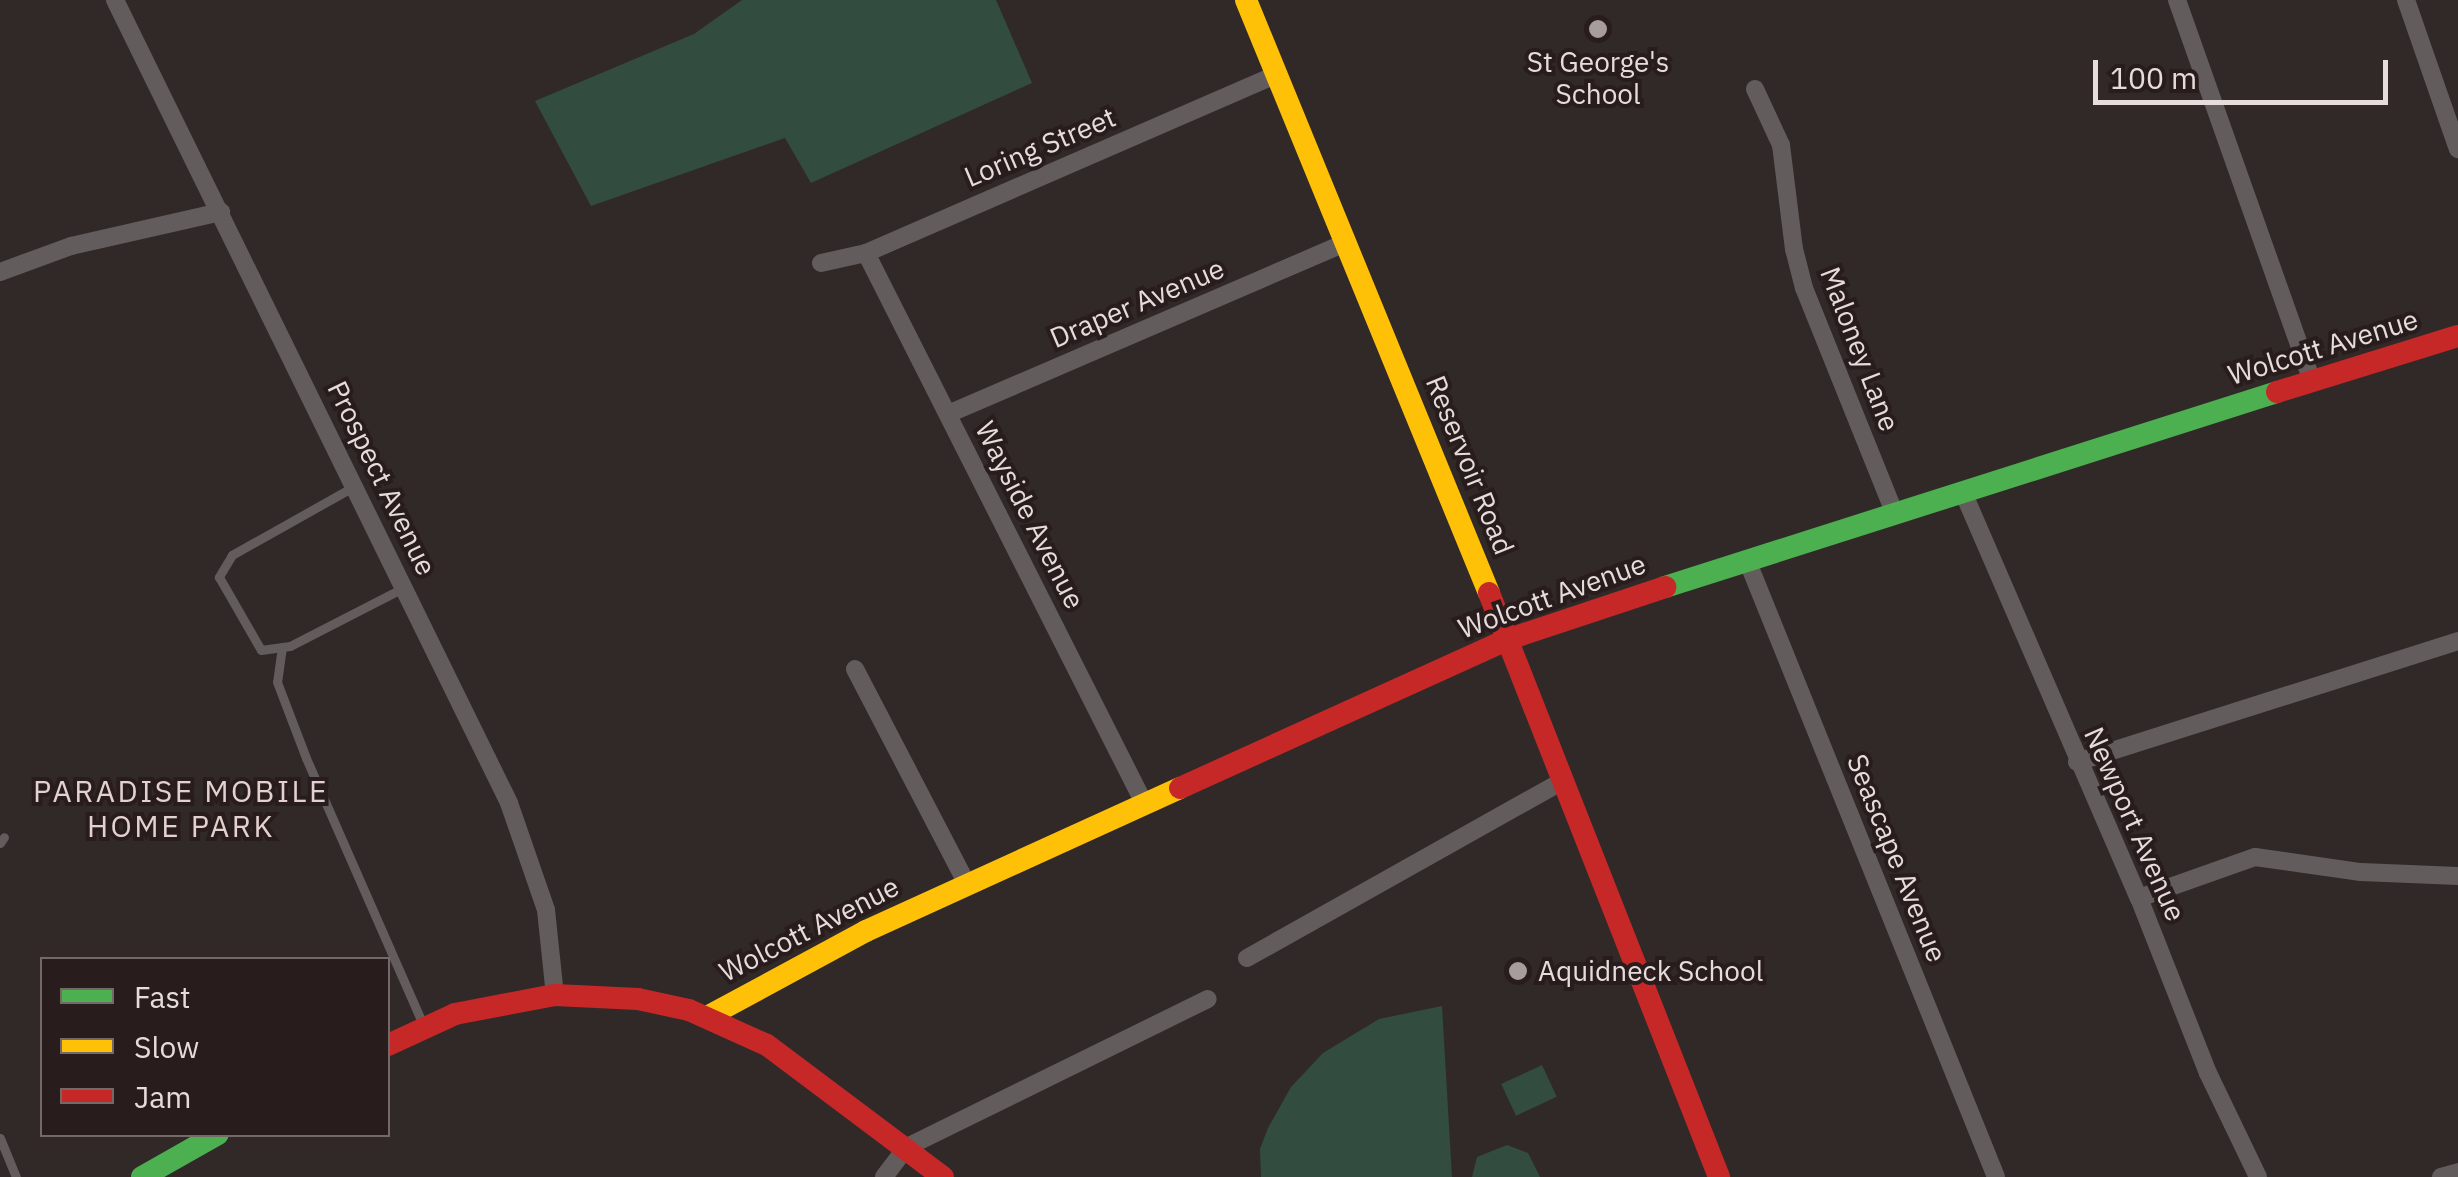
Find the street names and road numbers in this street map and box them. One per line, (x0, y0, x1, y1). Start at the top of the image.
street label: Loring Street (959, 100, 1121, 194)
street label: Draper Avenue (1045, 251, 1229, 355)
street label: Maloney Lane (1813, 262, 1907, 436)
street label: Wolcott Avenue (2224, 302, 2422, 392)
street label: Reservoir Road (1419, 371, 1521, 559)
street label: Prospect Avenue (320, 375, 444, 581)
street label: Wayside Avenue (968, 416, 1092, 614)
street label: Wolcott Avenue (1454, 547, 1650, 645)
street label: Newport Avenue (2077, 722, 2193, 926)
street label: Seascape Avenue (1840, 749, 1954, 967)
street label: Wolcott Avenue (714, 869, 904, 989)

